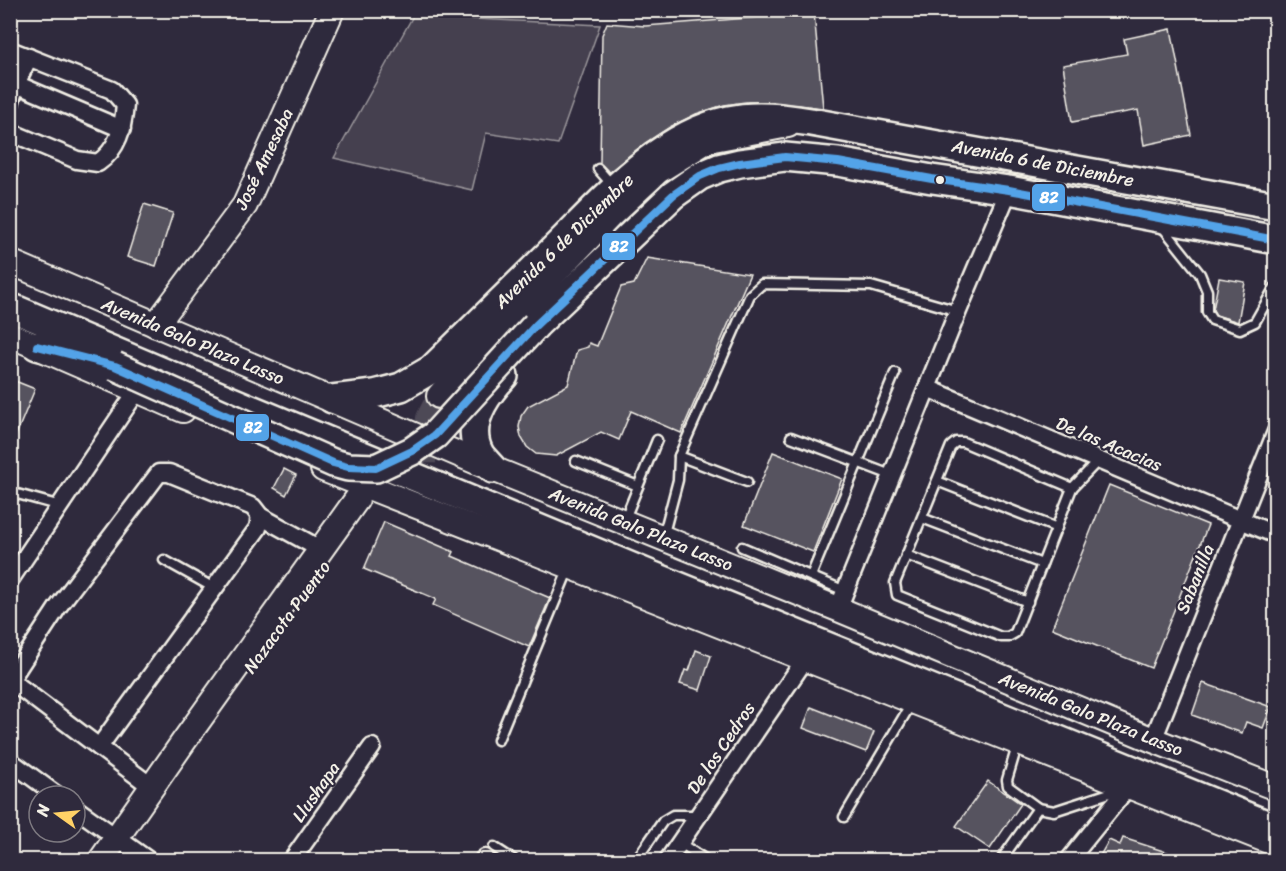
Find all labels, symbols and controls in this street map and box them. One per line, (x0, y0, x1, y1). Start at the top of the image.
street label: José Amesaba (225, 103, 302, 216)
street label: Avenida 6 de Diciembre (948, 129, 1137, 196)
street label: Avenida 6 de Diciembre (486, 165, 642, 317)
unlabelled marker (934, 174, 946, 186)
line badge: 82 (1031, 183, 1066, 212)
text: 82 (1039, 183, 1059, 212)
line badge: 82 (601, 232, 636, 261)
text: 82 (609, 232, 629, 261)
street label: Avenida Galo Plaza Lasso (95, 288, 290, 394)
street label: De las Acacias (1051, 407, 1168, 481)
line badge: 82 (235, 413, 270, 442)
text: 82 (243, 413, 263, 442)
street label: Avenida Galo Plaza Lasso (543, 477, 738, 581)
street label: Sabanilla (1166, 539, 1224, 619)
street label: Nazacota Puento (235, 553, 339, 681)
street label: Avenida Galo Plaza Lasso (993, 662, 1188, 766)
street label: De los Cedros (678, 694, 764, 801)
street label: Llushapa (283, 755, 349, 829)
north arrow (27, 784, 87, 844)
text: N (27, 800, 59, 820)

